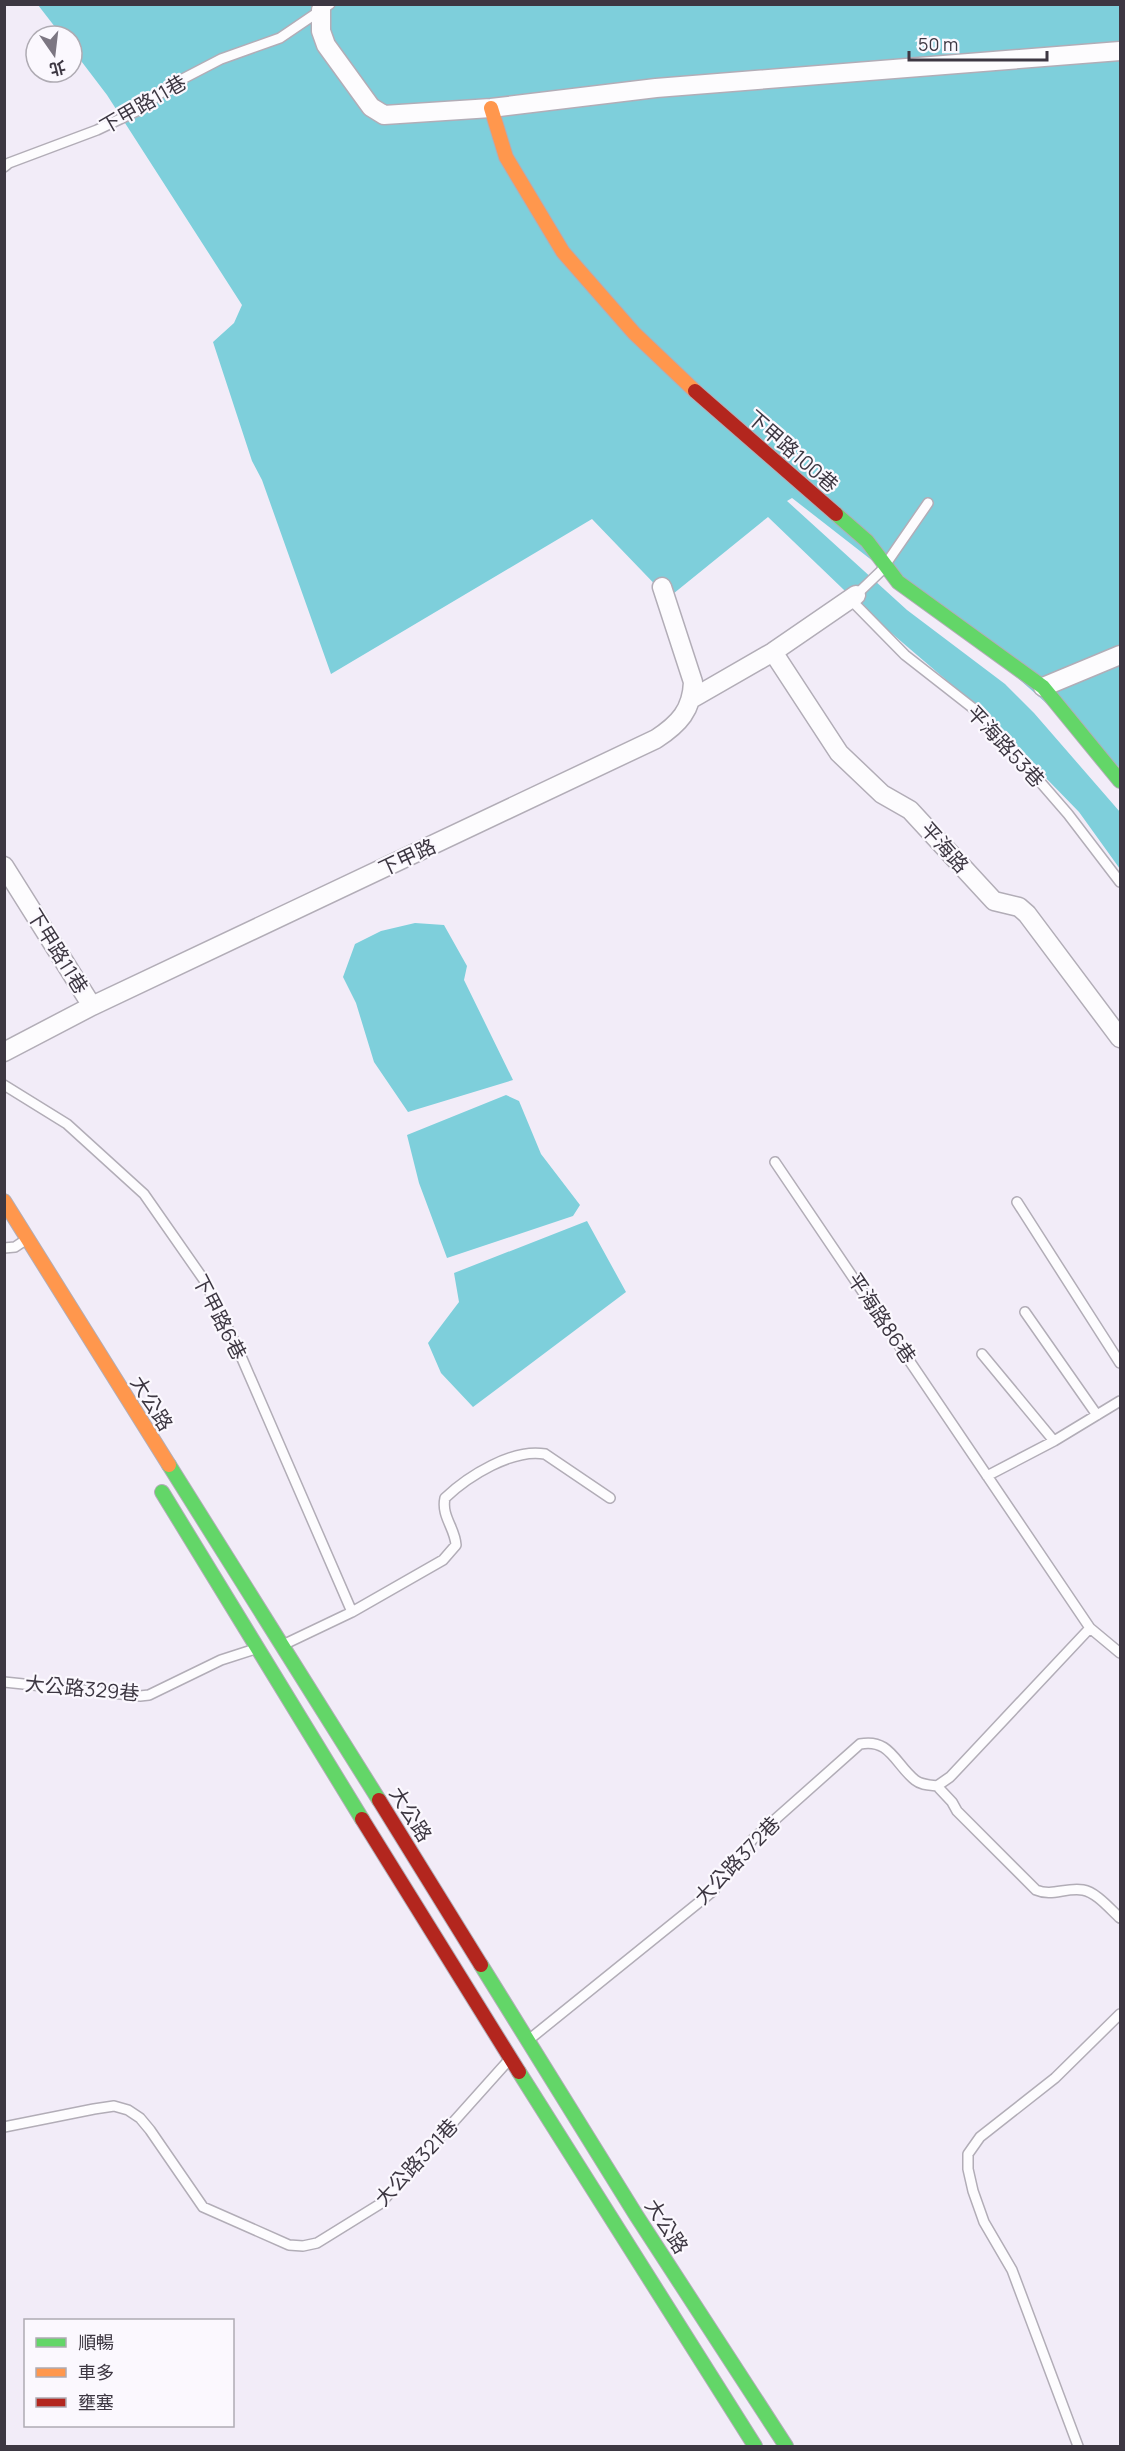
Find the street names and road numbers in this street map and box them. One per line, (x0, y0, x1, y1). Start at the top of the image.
street label: 下甲路11巷 (95, 68, 191, 140)
street label: 下甲路100巷 (742, 404, 844, 498)
street label: 平海路53巷 (961, 699, 1051, 793)
street label: 平海路 (915, 816, 975, 878)
street label: 下甲路 (374, 832, 440, 882)
street label: 下甲路11巷 (21, 903, 95, 999)
street label: 平海路86巷 (842, 1267, 922, 1369)
street label: 下甲路6巷 (187, 1270, 253, 1364)
street label: 大公路 (125, 1370, 179, 1436)
street label: 大公路329巷 (24, 1670, 140, 1706)
street label: 大公路 (384, 1781, 438, 1847)
street label: 大公路372巷 (688, 1810, 786, 1910)
street label: 大公路321巷 (369, 2112, 463, 2212)
street label: 大公路 (639, 2193, 695, 2259)

